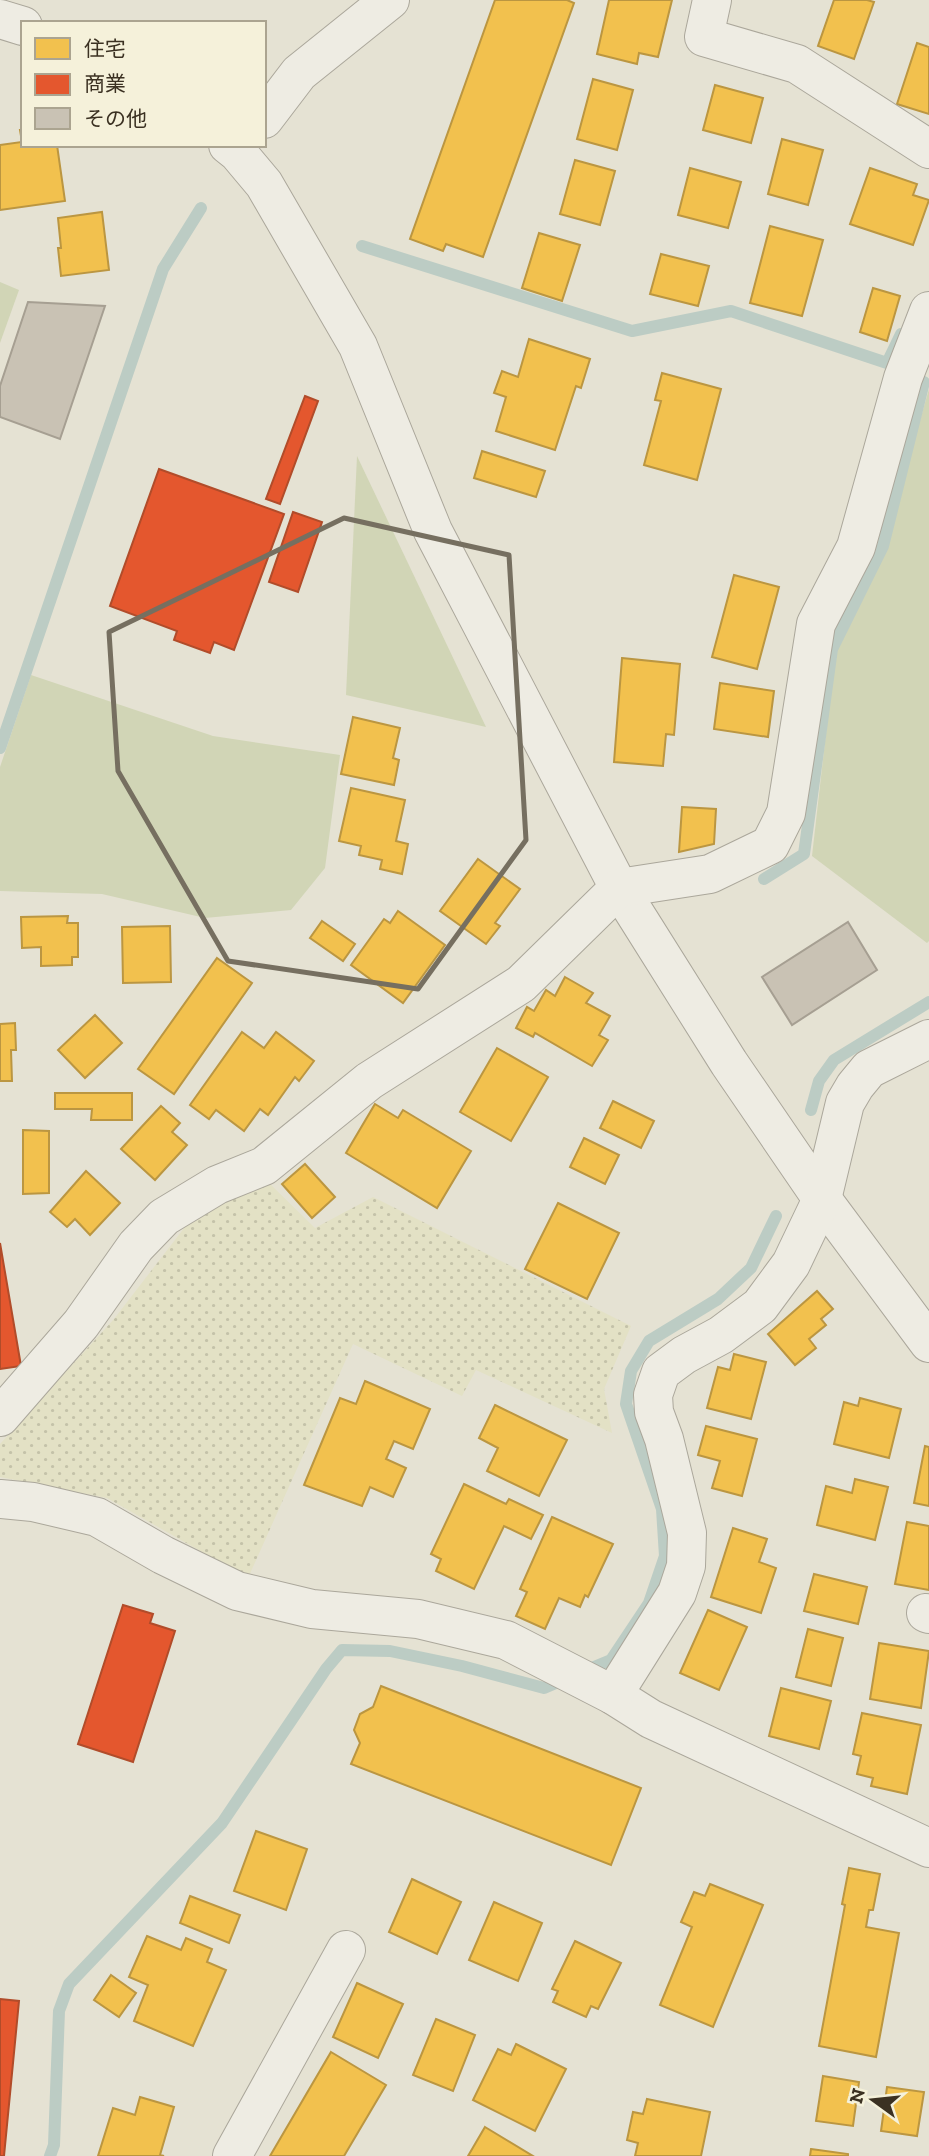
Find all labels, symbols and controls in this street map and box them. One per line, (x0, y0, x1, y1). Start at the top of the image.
legend (21, 21, 266, 147)
text: 住宅 (84, 36, 126, 61)
text: 商業 (84, 71, 126, 96)
text: その他 (84, 106, 147, 131)
north arrow (838, 2065, 908, 2135)
text: N (844, 2086, 870, 2106)

